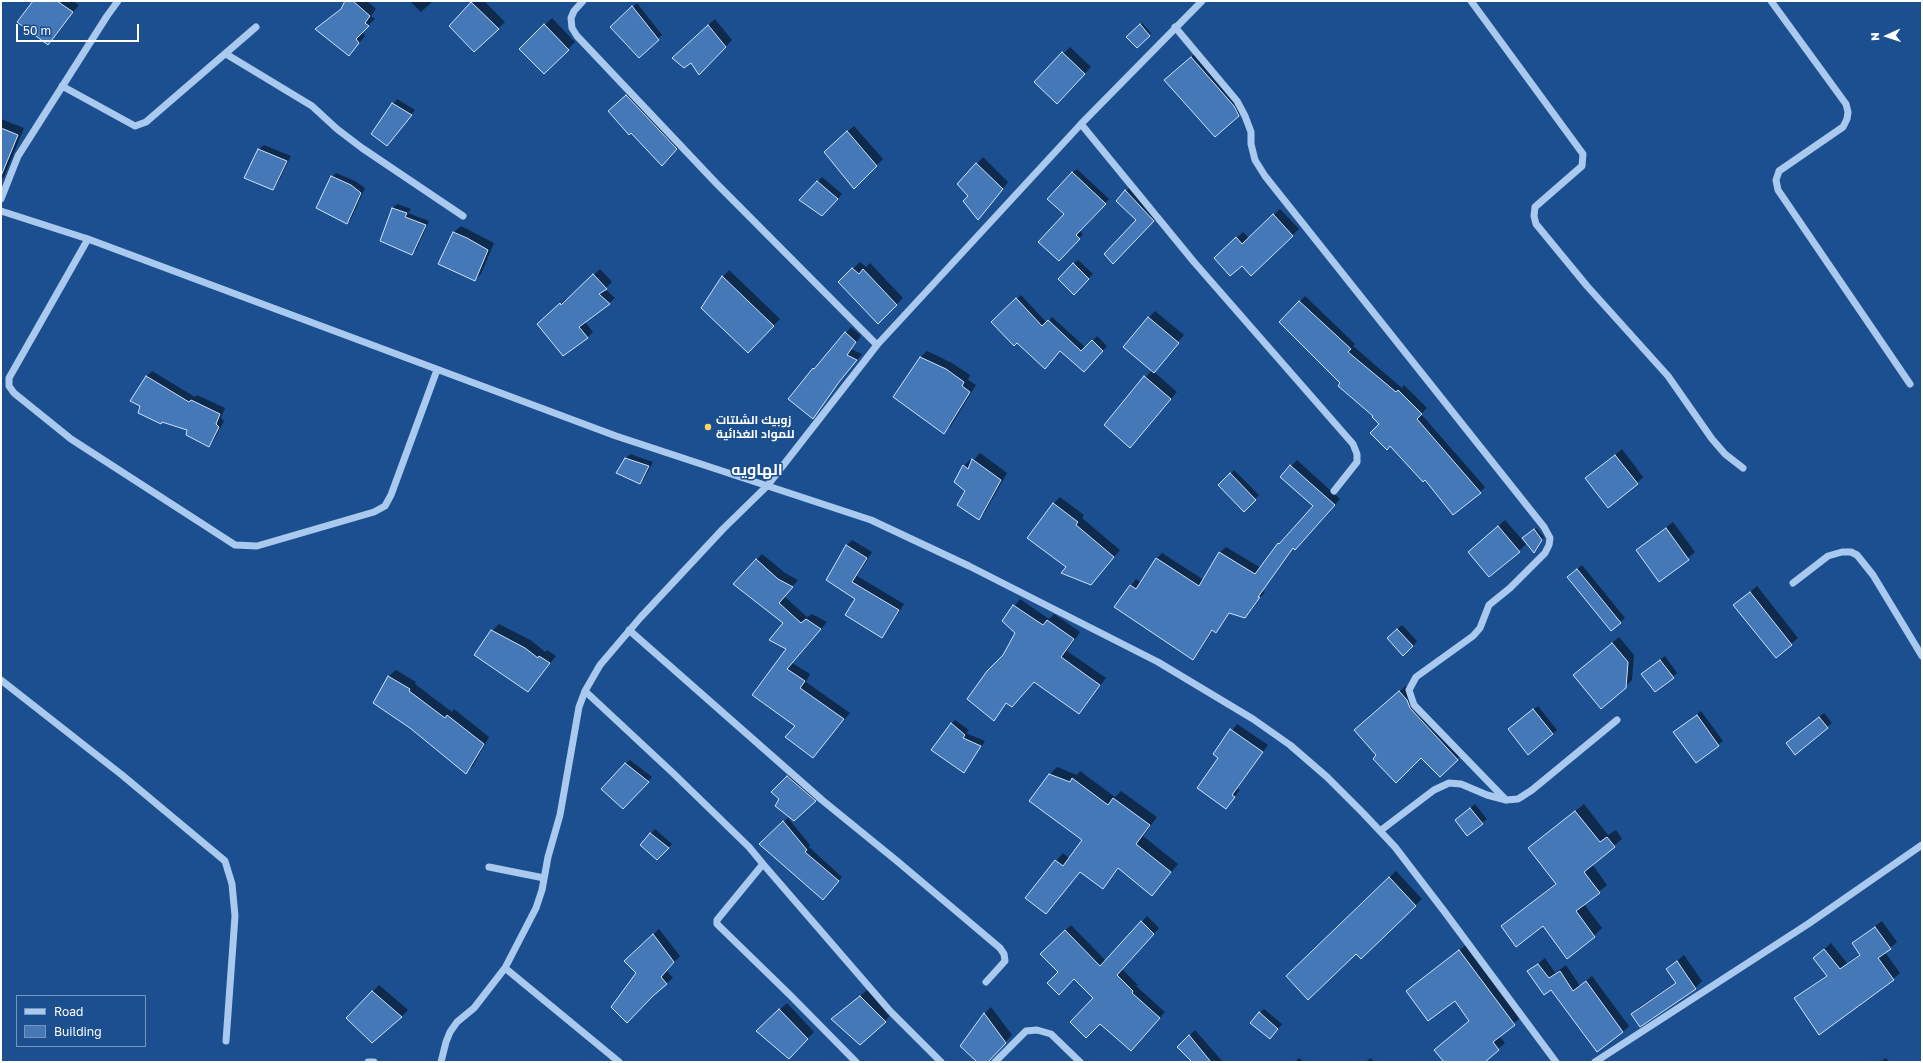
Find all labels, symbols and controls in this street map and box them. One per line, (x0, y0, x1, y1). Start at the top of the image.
scale bar (18, 16, 141, 42)
north arrow (1867, 16, 1907, 56)
text: 50 m (23, 23, 51, 38)
text: N (1868, 32, 1881, 41)
place label: زوبيك الشلتات للمواد الغذائية (716, 413, 795, 441)
marker: زوبيك الشلتات للمواد الغذائية (703, 422, 713, 432)
district label: الهاويه (731, 460, 783, 480)
legend (16, 995, 146, 1047)
text: Road (54, 1004, 83, 1019)
text: Building (54, 1024, 102, 1039)

